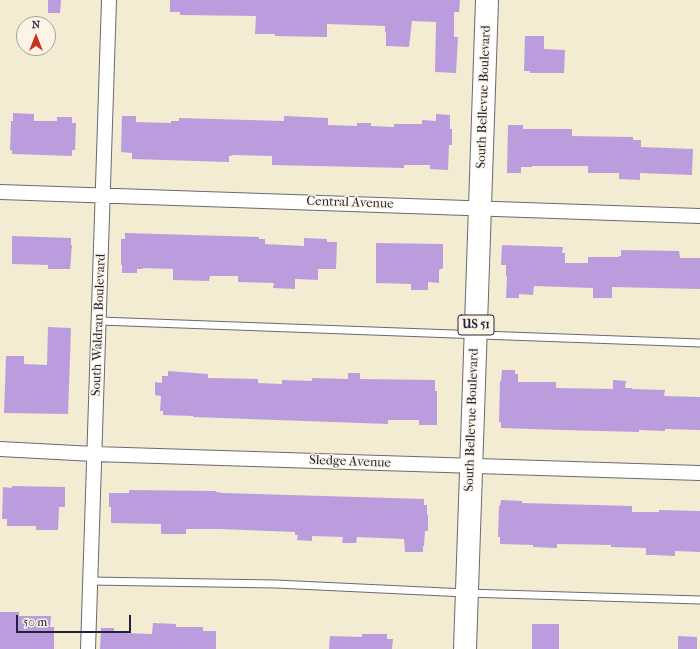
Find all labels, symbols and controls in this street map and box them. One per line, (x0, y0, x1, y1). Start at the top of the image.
north arrow (16, 16, 56, 56)
text: N (32, 18, 40, 31)
street label: South Bellevue Boulevard (474, 25, 494, 169)
street label: Central Avenue (306, 194, 394, 212)
street label: South Waldran Boulevard (89, 254, 109, 396)
road number: US 51 (458, 315, 494, 335)
street label: South Bellevue Boulevard (462, 348, 482, 492)
street label: Sledge Avenue (309, 453, 391, 471)
scale bar (18, 607, 133, 633)
text: 50 m (23, 615, 47, 629)

